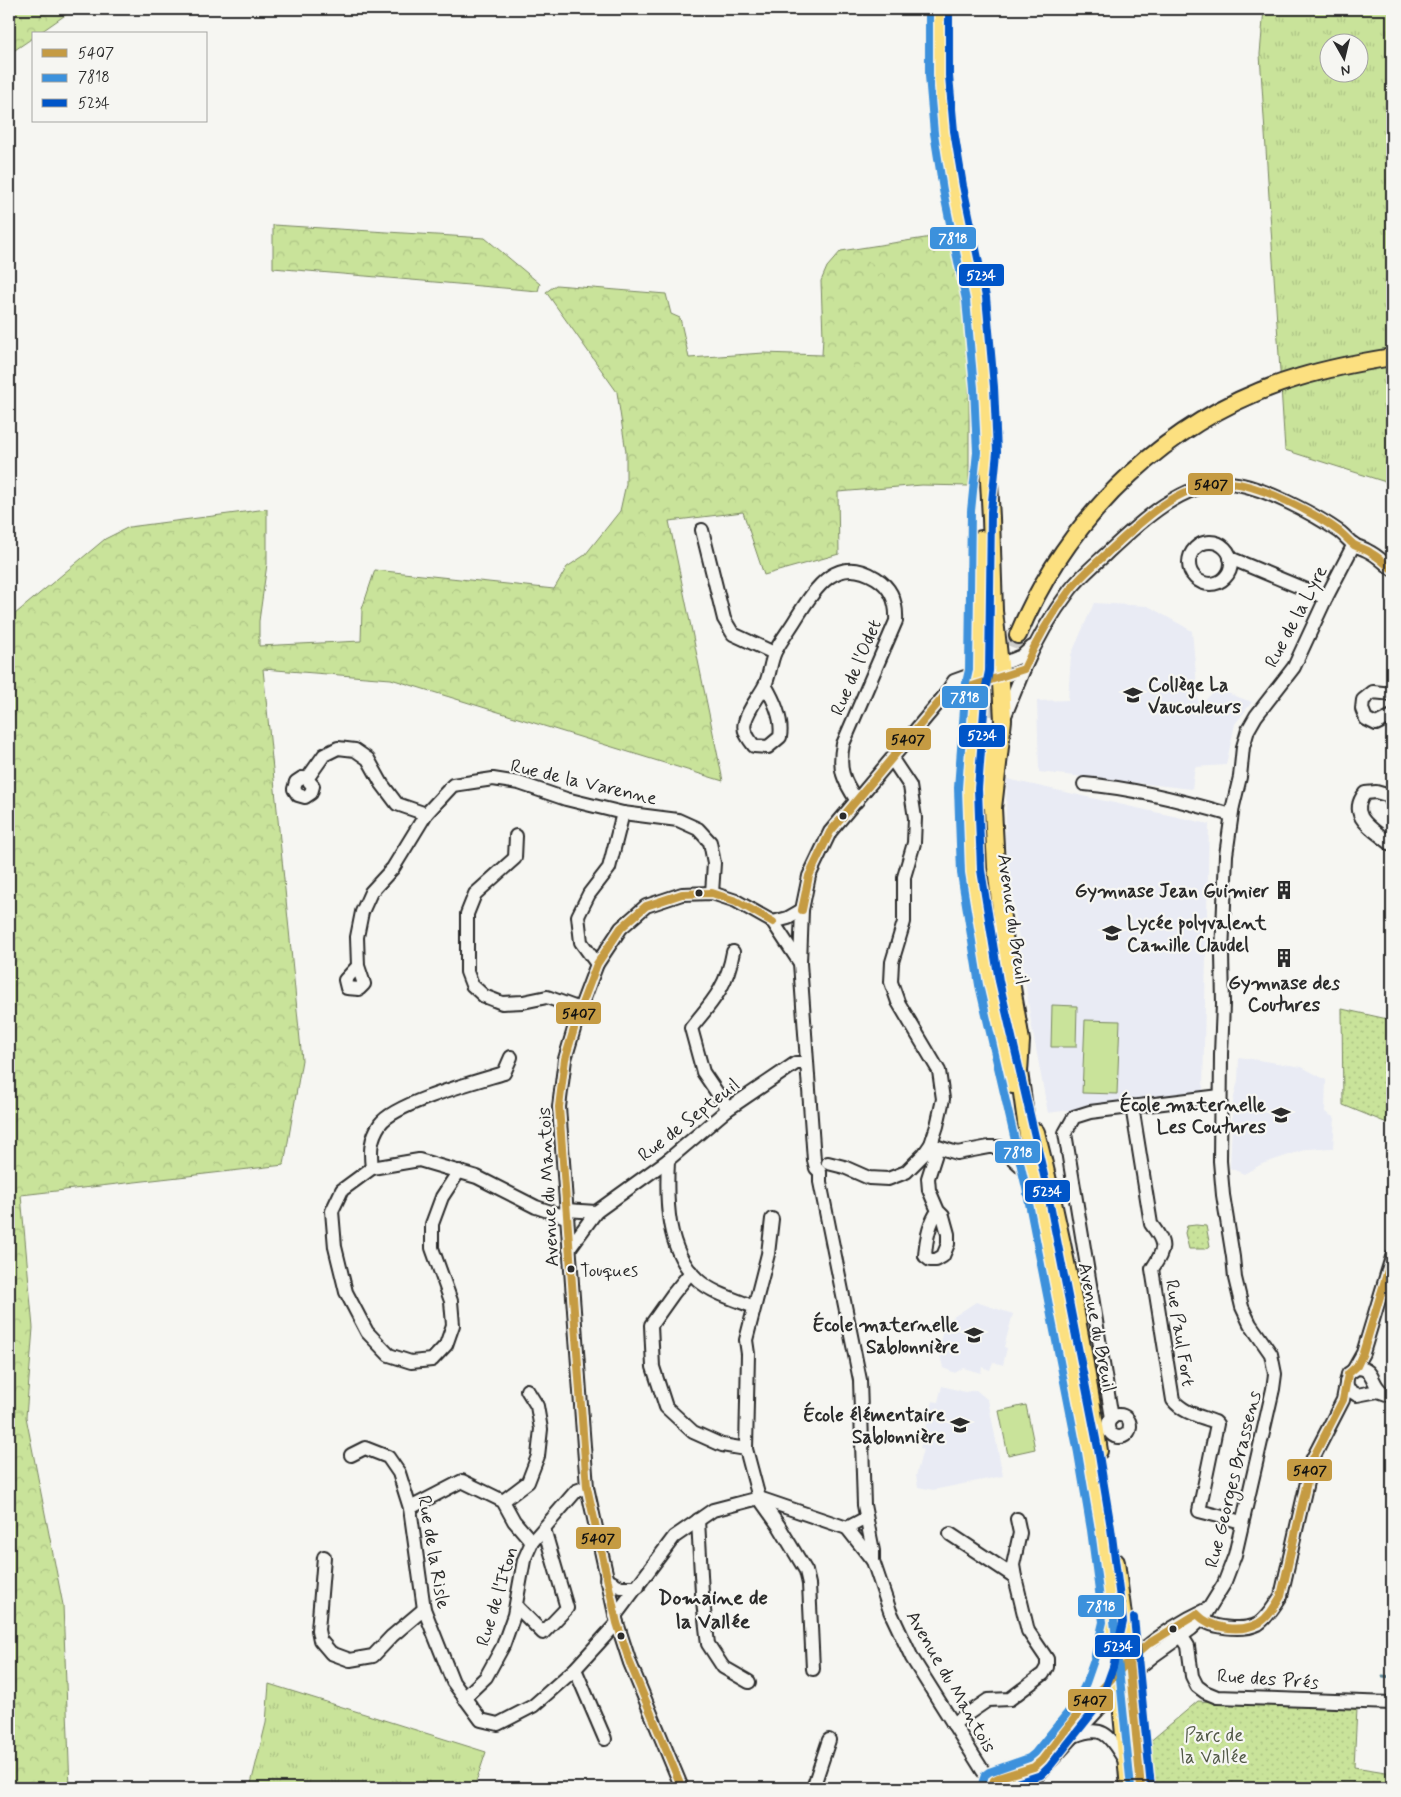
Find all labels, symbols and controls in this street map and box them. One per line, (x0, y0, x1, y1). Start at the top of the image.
legend (32, 32, 208, 122)
north arrow (1318, 32, 1368, 82)
text: 5407 (78, 44, 114, 64)
text: N (1340, 60, 1352, 79)
text: 7818 (78, 68, 110, 88)
text: 5234 (78, 94, 110, 114)
line badge: 7818 (929, 226, 977, 250)
text: 7818 (938, 230, 968, 248)
line badge: 5234 (958, 263, 1005, 287)
text: 5234 (966, 267, 997, 285)
line badge: 5407 (1187, 472, 1234, 496)
text: 5407 (1194, 476, 1228, 494)
street label: Rue de la Lyre (1259, 561, 1335, 672)
street label: Rue de l'Odet (825, 616, 888, 719)
place label: Collège La Vaucouleurs (1148, 673, 1241, 720)
school or university icon: Collège La Vaucouleurs (1122, 684, 1144, 706)
line badge: 7818 (941, 685, 989, 709)
text: 7818 (950, 689, 980, 707)
line badge: 5234 (958, 724, 1006, 748)
line badge: 5407 (885, 727, 932, 751)
text: 5234 (967, 727, 998, 745)
text: 5407 (891, 731, 925, 749)
street label: Rue de la Varenne (508, 753, 659, 811)
unlabelled marker (838, 811, 848, 821)
street label: Avenue du Breuil (991, 852, 1034, 986)
place label: Gymnase Jean Guimier (1075, 879, 1269, 904)
building icon: Gymnase Jean Guimier (1273, 879, 1295, 901)
unlabelled marker (694, 888, 704, 898)
place label: Lycée polyvalent Camille Claudel (1127, 911, 1267, 958)
school or university icon: Lycée polyvalent Camille Claudel (1101, 922, 1123, 944)
building icon: Gymnase des Coutures (1273, 947, 1295, 969)
place label: Gymnase des Coutures (1228, 971, 1340, 1018)
line badge: 5407 (555, 1001, 602, 1025)
text: 5407 (562, 1005, 596, 1023)
street label: Rue de Septeuil (633, 1073, 745, 1168)
place label: École maternelle Les Coutures (1120, 1091, 1266, 1140)
school or university icon: École maternelle Les Coutures (1270, 1104, 1292, 1126)
street label: Avenue du Mantois (532, 1106, 565, 1267)
line badge: 7818 (994, 1140, 1041, 1164)
text: 7818 (1003, 1144, 1033, 1162)
line badge: 5234 (1024, 1179, 1071, 1203)
text: 5234 (1032, 1183, 1063, 1201)
place label: Touques (580, 1259, 638, 1283)
street label: Avenue du Breuil (1072, 1260, 1121, 1394)
marker: Touques (566, 1264, 576, 1274)
street label: Rue Paul Fort (1159, 1278, 1200, 1388)
place label: École maternelle Sablonnière (813, 1311, 960, 1360)
school or university icon: École maternelle Sablonnière (963, 1324, 985, 1346)
street label: Rue Georges Brassens (1199, 1388, 1270, 1571)
place label: École élémentaire Sablonnière (803, 1401, 946, 1450)
school or university icon: École élémentaire Sablonnière (949, 1414, 971, 1436)
line badge: 5407 (1286, 1458, 1333, 1482)
text: 5407 (1293, 1462, 1327, 1480)
street label: Rue de la Risle (411, 1493, 456, 1611)
line badge: 5407 (575, 1526, 622, 1550)
text: 5407 (581, 1530, 615, 1548)
street label: Rue de l'Iton (470, 1544, 524, 1649)
district label: Domaine de la Vallée (658, 1584, 768, 1636)
line badge: 7818 (1077, 1594, 1125, 1618)
text: 7818 (1086, 1598, 1116, 1616)
street label: Avenue du Mantois (900, 1606, 1002, 1757)
unlabelled marker (1168, 1624, 1178, 1634)
unlabelled marker (616, 1631, 626, 1641)
line badge: 5234 (1094, 1634, 1141, 1658)
text: 5234 (1103, 1638, 1134, 1656)
street label: Rue des Prés (1216, 1663, 1320, 1696)
line badge: 5407 (1067, 1688, 1114, 1712)
text: 5407 (1073, 1692, 1107, 1710)
park label: Parc de la Vallée (1180, 1723, 1248, 1770)

